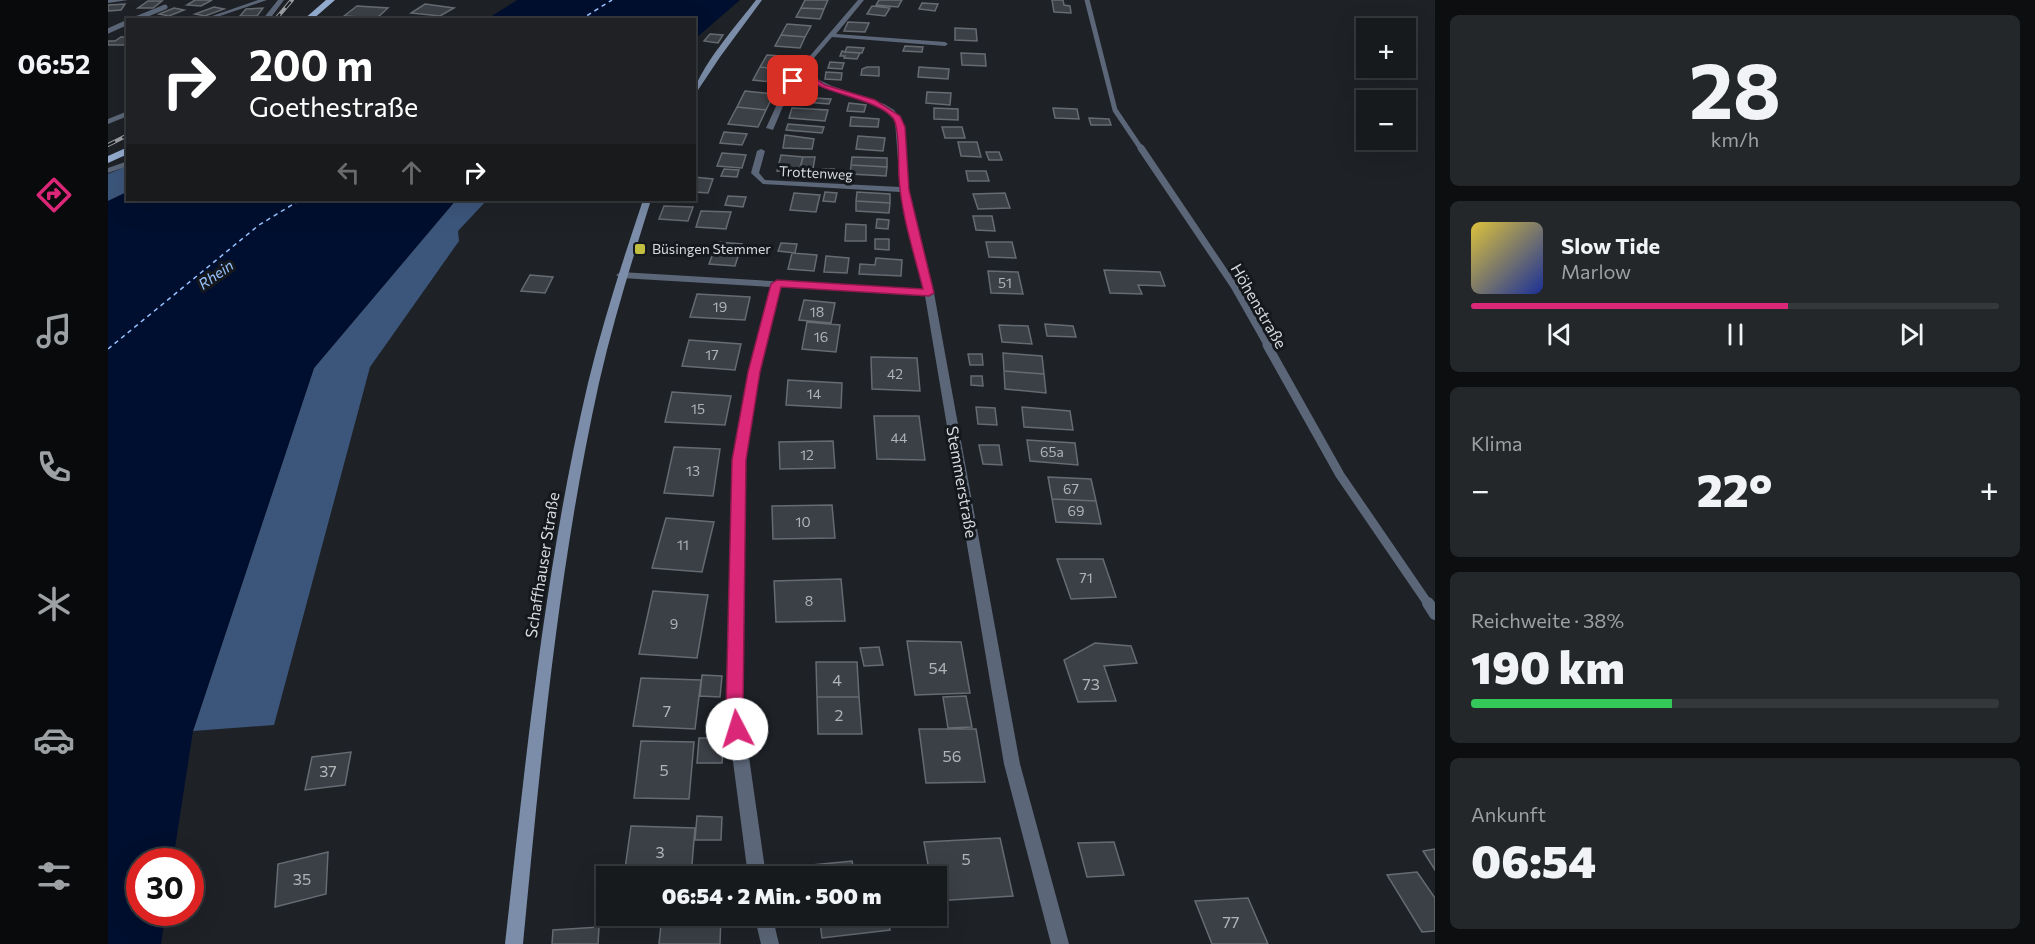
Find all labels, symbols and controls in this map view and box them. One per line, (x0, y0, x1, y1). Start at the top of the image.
map controls (1356, 18, 1416, 150)
button: + (1356, 18, 1416, 78)
text: 200 m (249, 38, 373, 90)
text: 28 (1689, 40, 1781, 135)
icon: right (150, 42, 228, 120)
text: 06:52 (18, 47, 90, 80)
pin (767, 55, 818, 106)
icon: arrive (776, 64, 809, 97)
text: Goethestraße (249, 90, 418, 123)
button: − (1356, 90, 1416, 150)
text: km/h (1711, 127, 1759, 151)
icon: left (332, 156, 365, 189)
icon: ahead (395, 156, 428, 189)
icon: right (458, 156, 491, 189)
street label: Trottenweg (779, 162, 854, 183)
icon: directions (33, 174, 75, 216)
text: Slow Tide (1561, 232, 1660, 259)
place label: Büsingen Stemmer (652, 240, 771, 257)
marker: Büsingen Stemmer (633, 242, 647, 256)
water label: Rhein (194, 256, 237, 293)
text: Marlow (1561, 259, 1631, 283)
street label: Höhenstraße (1227, 260, 1291, 352)
house number: 51 (998, 274, 1012, 291)
house number: 19 (713, 298, 727, 315)
house number: 18 (810, 303, 824, 320)
icon: music (33, 310, 75, 352)
icon: previous (1543, 318, 1576, 351)
icon: pause (1719, 318, 1752, 351)
icon: next (1895, 318, 1928, 351)
house number: 16 (814, 328, 828, 345)
house number: 17 (705, 346, 719, 363)
house number: 42 (887, 365, 903, 382)
house number: 14 (807, 385, 822, 402)
house number: 15 (691, 400, 705, 417)
street label: Stemmerstraße (943, 425, 982, 539)
house number: 44 (891, 429, 908, 446)
text: Klima (1471, 431, 1523, 455)
house number: 65a (1040, 443, 1064, 460)
icon: phone (33, 446, 75, 488)
house number: 12 (800, 446, 814, 463)
text: 22° (1697, 461, 1773, 516)
house number: 13 (686, 462, 700, 479)
text: − (1471, 468, 1490, 509)
text: + (1980, 468, 1999, 509)
house number: 67 (1063, 480, 1079, 497)
street label: Schaffhauser Straße (521, 491, 562, 639)
house number: 69 (1068, 502, 1084, 519)
house number: 10 (795, 513, 811, 530)
house number: 11 (677, 536, 689, 553)
house number: 71 (1079, 569, 1093, 586)
icon: climate (33, 583, 75, 625)
house number: 8 (805, 592, 813, 609)
text: Reichweite · 38% (1471, 608, 1624, 632)
house number: 9 (670, 615, 678, 632)
text: 190 km (1471, 638, 1625, 693)
house number: 54 (929, 658, 948, 677)
house number: 4 (832, 670, 842, 689)
house number: 73 (1082, 674, 1100, 693)
position arrow (705, 697, 769, 761)
house number: 7 (663, 701, 671, 720)
house number: 2 (835, 705, 844, 724)
icon: car (33, 719, 75, 761)
house number: 56 (943, 746, 961, 765)
house number: 5 (659, 760, 669, 779)
house number: 37 (319, 761, 337, 780)
text: Ankunft (1471, 802, 1546, 826)
text: 06:54 (1471, 832, 1596, 887)
house number: 3 (655, 842, 665, 861)
speed limit sign: 30 (126, 848, 204, 926)
house number: 5 (961, 849, 971, 868)
icon: filters (33, 855, 75, 897)
house number: 35 (293, 869, 311, 888)
text: 06:54 · 2 Min. · 500 m (662, 882, 881, 909)
house number: 77 (1223, 912, 1239, 931)

